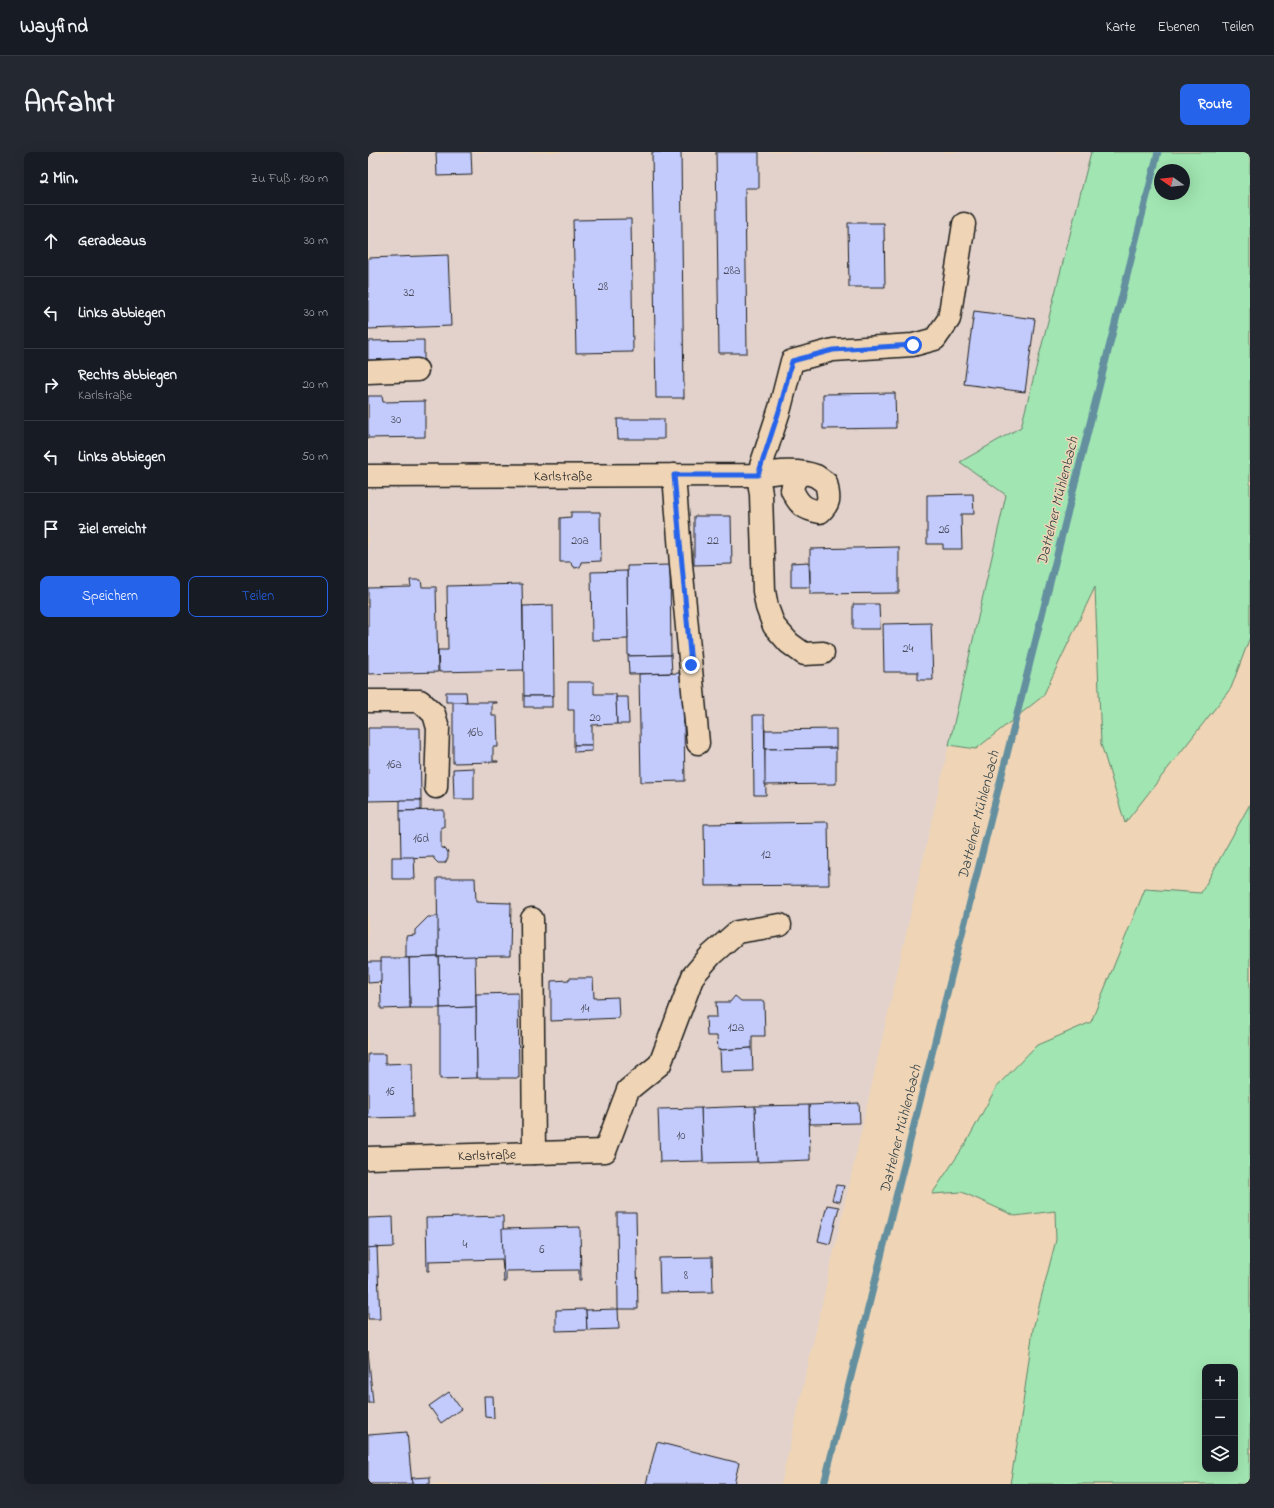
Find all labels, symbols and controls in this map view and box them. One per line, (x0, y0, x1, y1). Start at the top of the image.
text: Wayfind (20, 14, 88, 41)
text: Karte (1106, 17, 1135, 38)
text: Ebenen (1157, 17, 1200, 38)
text: Teilen (1222, 17, 1254, 38)
text: Anfahrt (24, 84, 115, 125)
button: Route (1180, 84, 1250, 125)
north arrow (1154, 164, 1190, 200)
text: 2 Min. (40, 166, 78, 191)
text: Zu Fuß · 130 m (251, 169, 328, 188)
icon: ahead (40, 230, 62, 252)
text: Geradeaus (78, 230, 146, 252)
text: 30 m (304, 231, 328, 250)
house number: 28a (724, 262, 740, 280)
house number: 28 (598, 278, 609, 296)
house number: 32 (404, 284, 414, 302)
icon: left (40, 302, 62, 324)
text: Links abbiegen (78, 302, 165, 324)
text: 30 m (304, 303, 328, 322)
route start (904, 336, 922, 354)
text: Rechts abbiegen (78, 364, 177, 386)
icon: right (40, 374, 62, 396)
text: 20 m (303, 375, 328, 394)
text: Karlstraße (78, 386, 132, 405)
house number: 30 (391, 411, 401, 429)
water label: Dattelner Mühlenbach (1031, 434, 1085, 568)
icon: left (40, 446, 62, 468)
text: Links abbiegen (78, 446, 165, 468)
text: 50 m (302, 447, 328, 466)
street label: Karlstraße (534, 466, 593, 488)
icon: arrive (40, 518, 62, 540)
text: Ziel erreicht (78, 518, 146, 540)
house number: 26 (938, 521, 950, 539)
house number: 20a (571, 532, 589, 550)
house number: 22 (707, 532, 719, 550)
button: Speichern (40, 576, 180, 617)
button: Teilen (188, 576, 328, 617)
house number: 24 (903, 640, 914, 658)
route end (682, 656, 700, 674)
house number: 20 (589, 709, 601, 727)
house number: 16b (467, 724, 483, 742)
water label: Dattelner Mühlenbach (952, 748, 1006, 882)
house number: 16a (386, 756, 402, 774)
house number: 16d (413, 830, 429, 848)
house number: 12 (761, 846, 771, 864)
house number: 14 (581, 1000, 589, 1018)
house number: 12a (728, 1019, 744, 1037)
water label: Dattelner Mühlenbach (874, 1062, 928, 1196)
house number: 16 (385, 1083, 395, 1101)
house number: 10 (676, 1127, 686, 1145)
street label: Karlstraße (457, 1145, 517, 1167)
house number: 4 (463, 1236, 468, 1254)
house number: 6 (539, 1241, 545, 1259)
house number: 8 (684, 1267, 689, 1285)
map controls (1202, 1364, 1238, 1472)
button: + (1202, 1364, 1238, 1400)
button: − (1202, 1400, 1238, 1436)
button: layers (1202, 1436, 1238, 1472)

